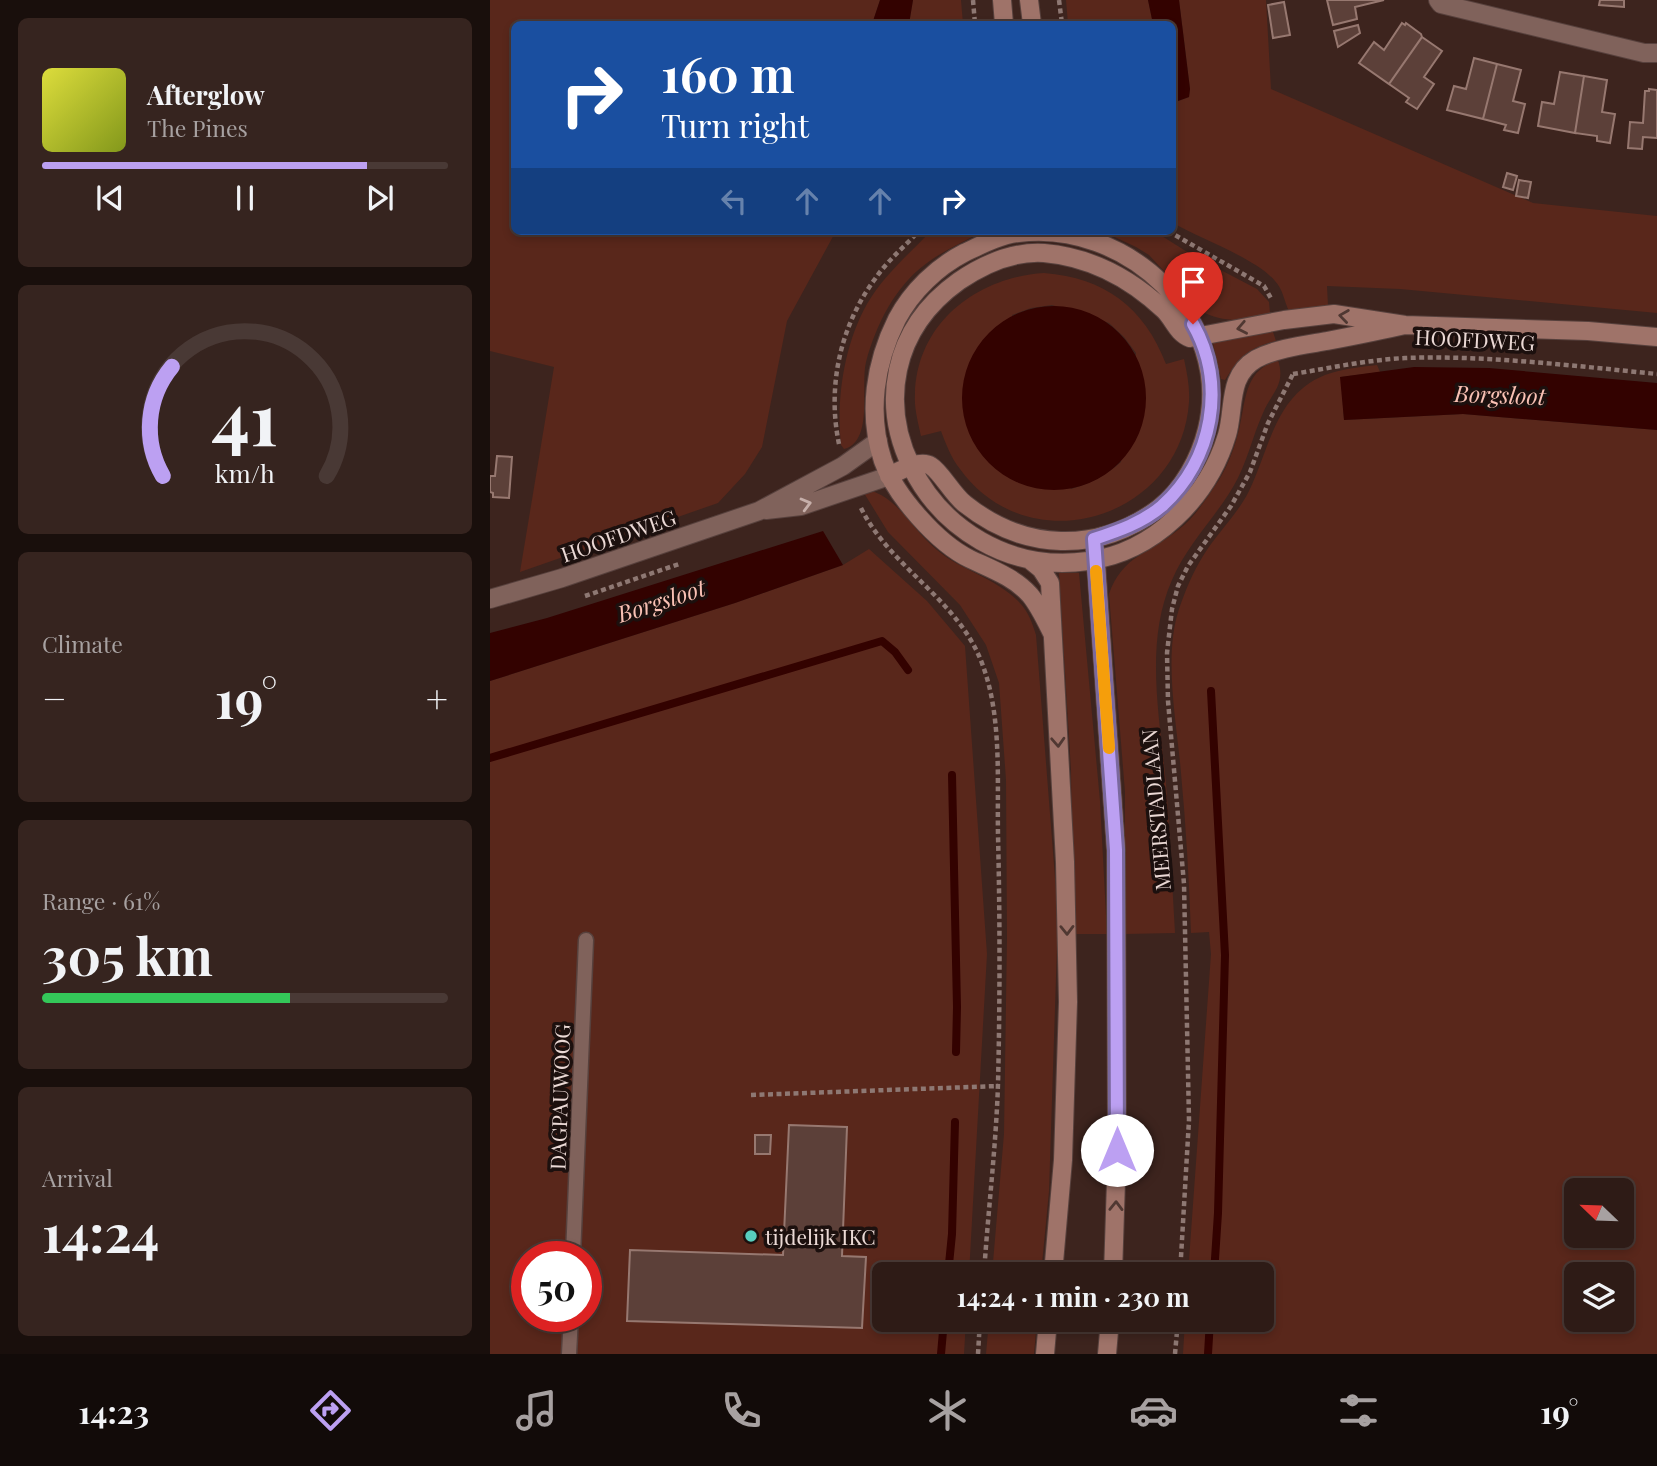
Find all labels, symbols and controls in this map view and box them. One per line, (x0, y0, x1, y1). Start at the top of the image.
text: 160 m (661, 40, 795, 105)
icon: right (546, 49, 637, 140)
text: Afterglow (147, 77, 265, 112)
text: Turn right (661, 103, 809, 146)
text: The Pines (147, 112, 248, 143)
icon: previous (91, 179, 129, 217)
icon: pause (226, 179, 264, 217)
icon: next (361, 179, 399, 217)
icon: left (715, 182, 753, 220)
icon: ahead (788, 182, 826, 220)
icon: ahead (861, 182, 899, 220)
icon: right (934, 182, 972, 220)
pin (1163, 252, 1223, 324)
icon: arrive (1174, 263, 1212, 301)
one-way arrow (1338, 309, 1350, 324)
one-way arrow (1236, 319, 1248, 334)
street label: HOOFDWEG (1414, 322, 1536, 356)
text: 41 (212, 367, 278, 464)
water label: Borgsloot (1453, 377, 1547, 411)
text: km/h (215, 456, 275, 489)
one-way arrow (800, 498, 812, 512)
street label: HOOFDWEG (557, 502, 680, 568)
water label: Borgsloot (612, 571, 710, 629)
text: Climate (42, 628, 123, 659)
text: 19° (215, 663, 278, 732)
text: − (42, 672, 67, 723)
text: + (426, 672, 448, 723)
street label: MEERSTADLAAN (1134, 728, 1176, 892)
one-way arrow (1050, 737, 1065, 748)
text: Range · 61% (42, 885, 160, 916)
text: 305 km (42, 920, 213, 989)
one-way arrow (1059, 925, 1074, 936)
street label: DAGPAUWOOG (542, 1023, 576, 1170)
position arrow (1080, 1113, 1154, 1187)
text: Arrival (42, 1162, 113, 1193)
north arrow (1564, 1178, 1634, 1248)
map controls (1564, 1178, 1634, 1332)
text: 14:24 (42, 1197, 159, 1266)
one-way arrow (1108, 1200, 1123, 1211)
place label: tijdelijk IKC (765, 1222, 876, 1250)
marker: tijdelijk IKC (743, 1228, 759, 1244)
speed limit sign: 50 (511, 1241, 602, 1332)
button: layers (1564, 1262, 1634, 1332)
text: 14:24 · 1 min · 230 m (956, 1279, 1190, 1314)
icon: directions (306, 1386, 355, 1435)
icon: music (512, 1386, 561, 1435)
icon: phone (717, 1386, 766, 1435)
icon: climate (923, 1386, 972, 1435)
icon: car (1129, 1386, 1178, 1435)
icon: filters (1334, 1386, 1383, 1435)
text: 14:23 (78, 1389, 149, 1432)
text: 19° (1540, 1389, 1579, 1432)

